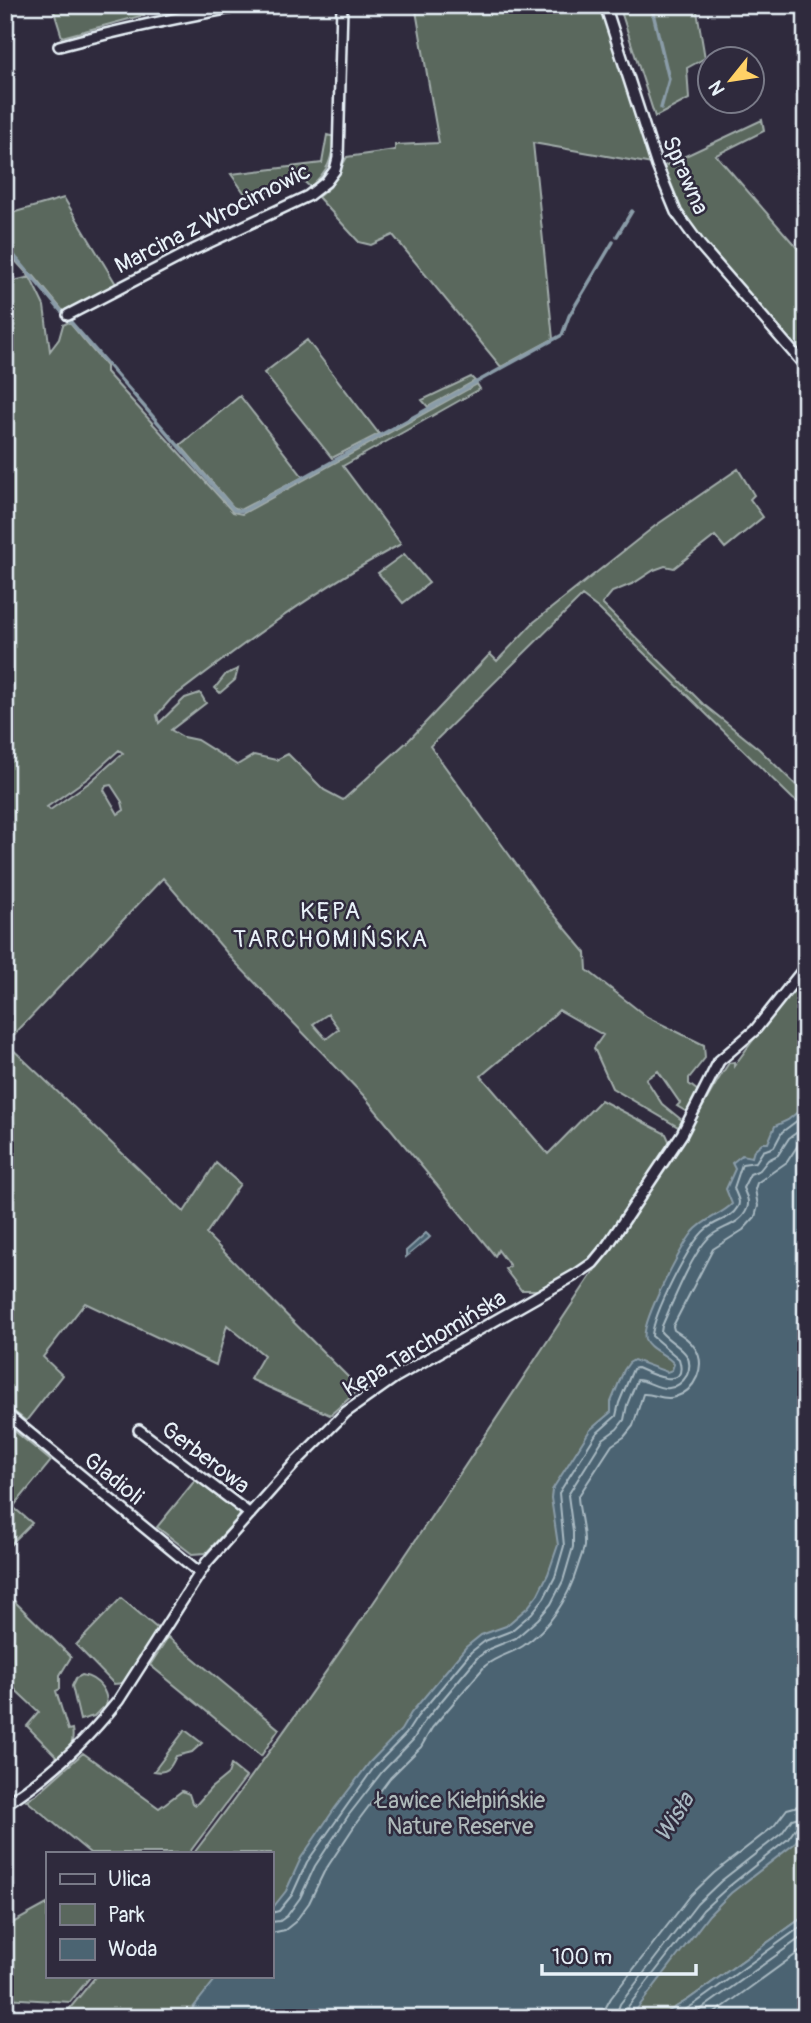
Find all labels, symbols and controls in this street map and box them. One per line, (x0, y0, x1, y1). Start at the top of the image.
north arrow (696, 46, 766, 116)
text: N (703, 76, 731, 100)
street label: Sprawna (656, 132, 716, 219)
street label: Marcina z Wrocimowic (110, 157, 315, 280)
district label: KĘPA TARCHOMIŃSKA (233, 897, 429, 954)
street label: Kępa Tarchomińska (337, 1283, 511, 1404)
street label: Gerberowa (156, 1415, 256, 1500)
street label: Gladioli (78, 1446, 149, 1511)
park label: Ławice Kiełpińskie Nature Reserve (373, 1786, 546, 1841)
water label: Wisła (648, 1786, 702, 1847)
legend (46, 1852, 273, 1978)
text: Ulica (108, 1866, 151, 1893)
text: Park (108, 1902, 145, 1929)
scale bar (542, 1932, 696, 1976)
text: Woda (108, 1936, 157, 1963)
text: 100 m (552, 1944, 612, 1971)

